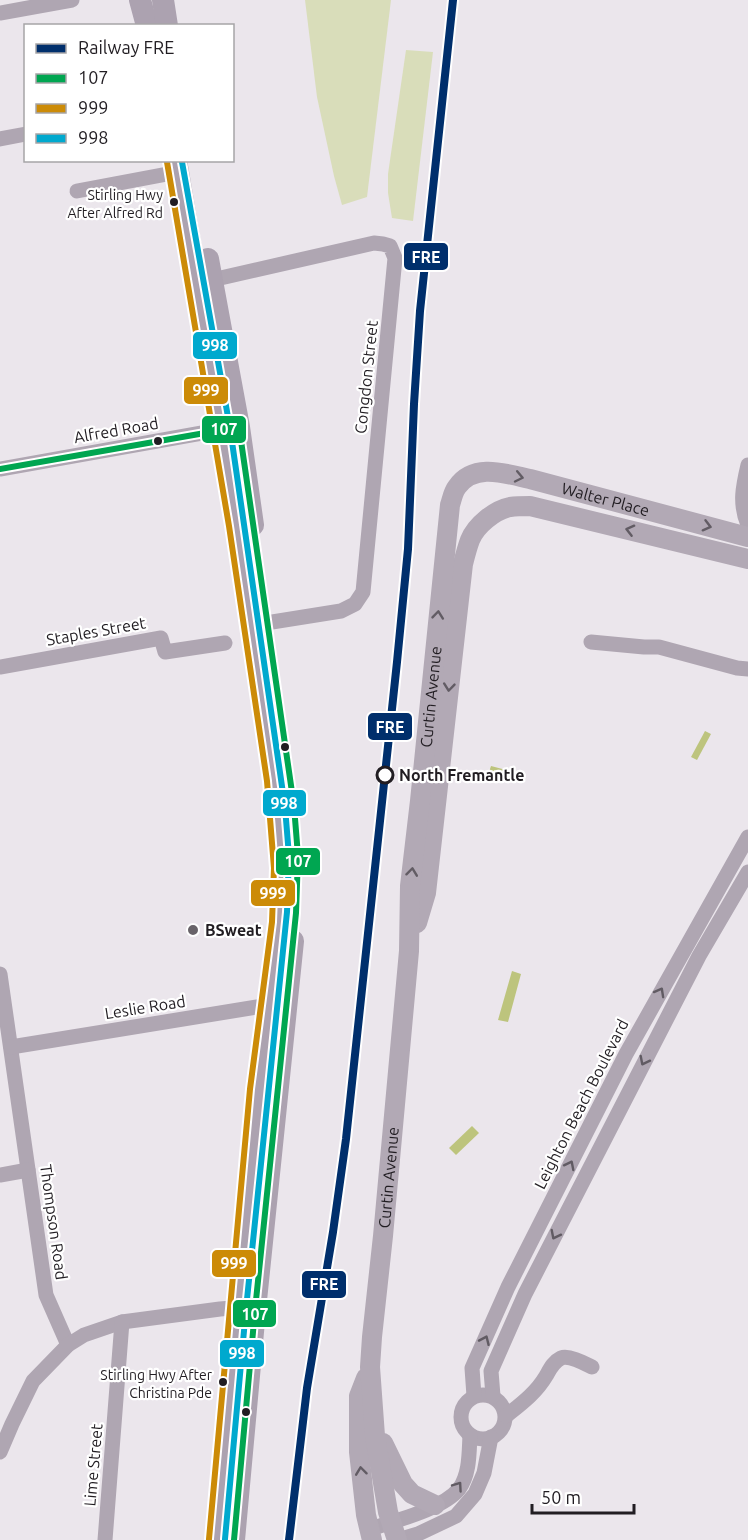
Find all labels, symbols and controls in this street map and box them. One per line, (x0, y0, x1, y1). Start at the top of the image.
legend (24, 24, 234, 162)
text: Railway FRE (78, 37, 174, 57)
text: 107 (78, 67, 108, 87)
text: 999 (78, 97, 108, 117)
text: 998 (78, 127, 108, 147)
place label: Stirling Hwy After Alfred Rd (67, 187, 163, 221)
marker: Stirling Hwy After Alfred Rd (168, 196, 180, 208)
line badge: FRE (403, 242, 449, 271)
text: FRE (411, 248, 441, 266)
street label: Congdon Street (351, 319, 381, 434)
line badge: 998 (192, 331, 238, 360)
text: 998 (201, 336, 229, 354)
line badge: 999 (183, 376, 229, 405)
text: 999 (192, 381, 220, 399)
street label: Alfred Road (72, 414, 160, 446)
line badge: 107 (201, 415, 247, 444)
text: 107 (210, 420, 238, 438)
unlabelled marker (152, 435, 164, 447)
one-way arrow (513, 469, 523, 482)
street label: Walter Place (560, 479, 651, 519)
one-way arrow (701, 519, 712, 531)
one-way arrow (625, 525, 635, 538)
one-way arrow (431, 611, 444, 620)
street label: Staples Street (45, 613, 148, 649)
street label: Curtin Avenue (416, 645, 445, 748)
one-way arrow (443, 682, 456, 691)
line badge: FRE (367, 712, 413, 741)
text: FRE (375, 718, 405, 736)
unlabelled marker (279, 741, 291, 753)
marker: North Fremantle (376, 766, 394, 784)
place label: North Fremantle (399, 766, 524, 784)
line badge: 998 (262, 789, 307, 817)
text: 998 (270, 794, 298, 812)
line badge: 107 (275, 847, 321, 876)
text: 107 (284, 852, 312, 870)
one-way arrow (405, 867, 418, 877)
line badge: 999 (250, 879, 296, 907)
text: 999 (259, 884, 287, 902)
place label: BSweat (205, 921, 262, 939)
marker: BSweat (186, 923, 200, 937)
one-way arrow (653, 988, 664, 998)
street label: Leslie Road (103, 992, 187, 1022)
street label: Leighton Beach Boulevard (530, 1016, 632, 1192)
one-way arrow (640, 1055, 651, 1066)
street label: Curtin Avenue (375, 1126, 402, 1229)
one-way arrow (563, 1160, 574, 1171)
street label: Thompson Road (37, 1163, 71, 1281)
one-way arrow (551, 1229, 562, 1239)
line badge: 999 (211, 1249, 257, 1278)
text: 999 (220, 1254, 248, 1272)
line badge: FRE (301, 1270, 347, 1299)
text: FRE (309, 1275, 339, 1293)
line badge: 107 (232, 1299, 277, 1328)
text: 107 (241, 1305, 269, 1323)
one-way arrow (478, 1335, 490, 1346)
line badge: 998 (219, 1339, 265, 1368)
text: 998 (228, 1344, 256, 1362)
place label: Stirling Hwy After Christina Pde (100, 1367, 213, 1401)
marker: Stirling Hwy After Christina Pde (217, 1376, 229, 1388)
unlabelled marker (240, 1406, 252, 1418)
street label: Lime Street (80, 1422, 106, 1507)
one-way arrow (356, 1466, 368, 1475)
scale bar (532, 1477, 634, 1515)
one-way arrow (451, 1482, 462, 1493)
text: 50 m (541, 1487, 581, 1507)

